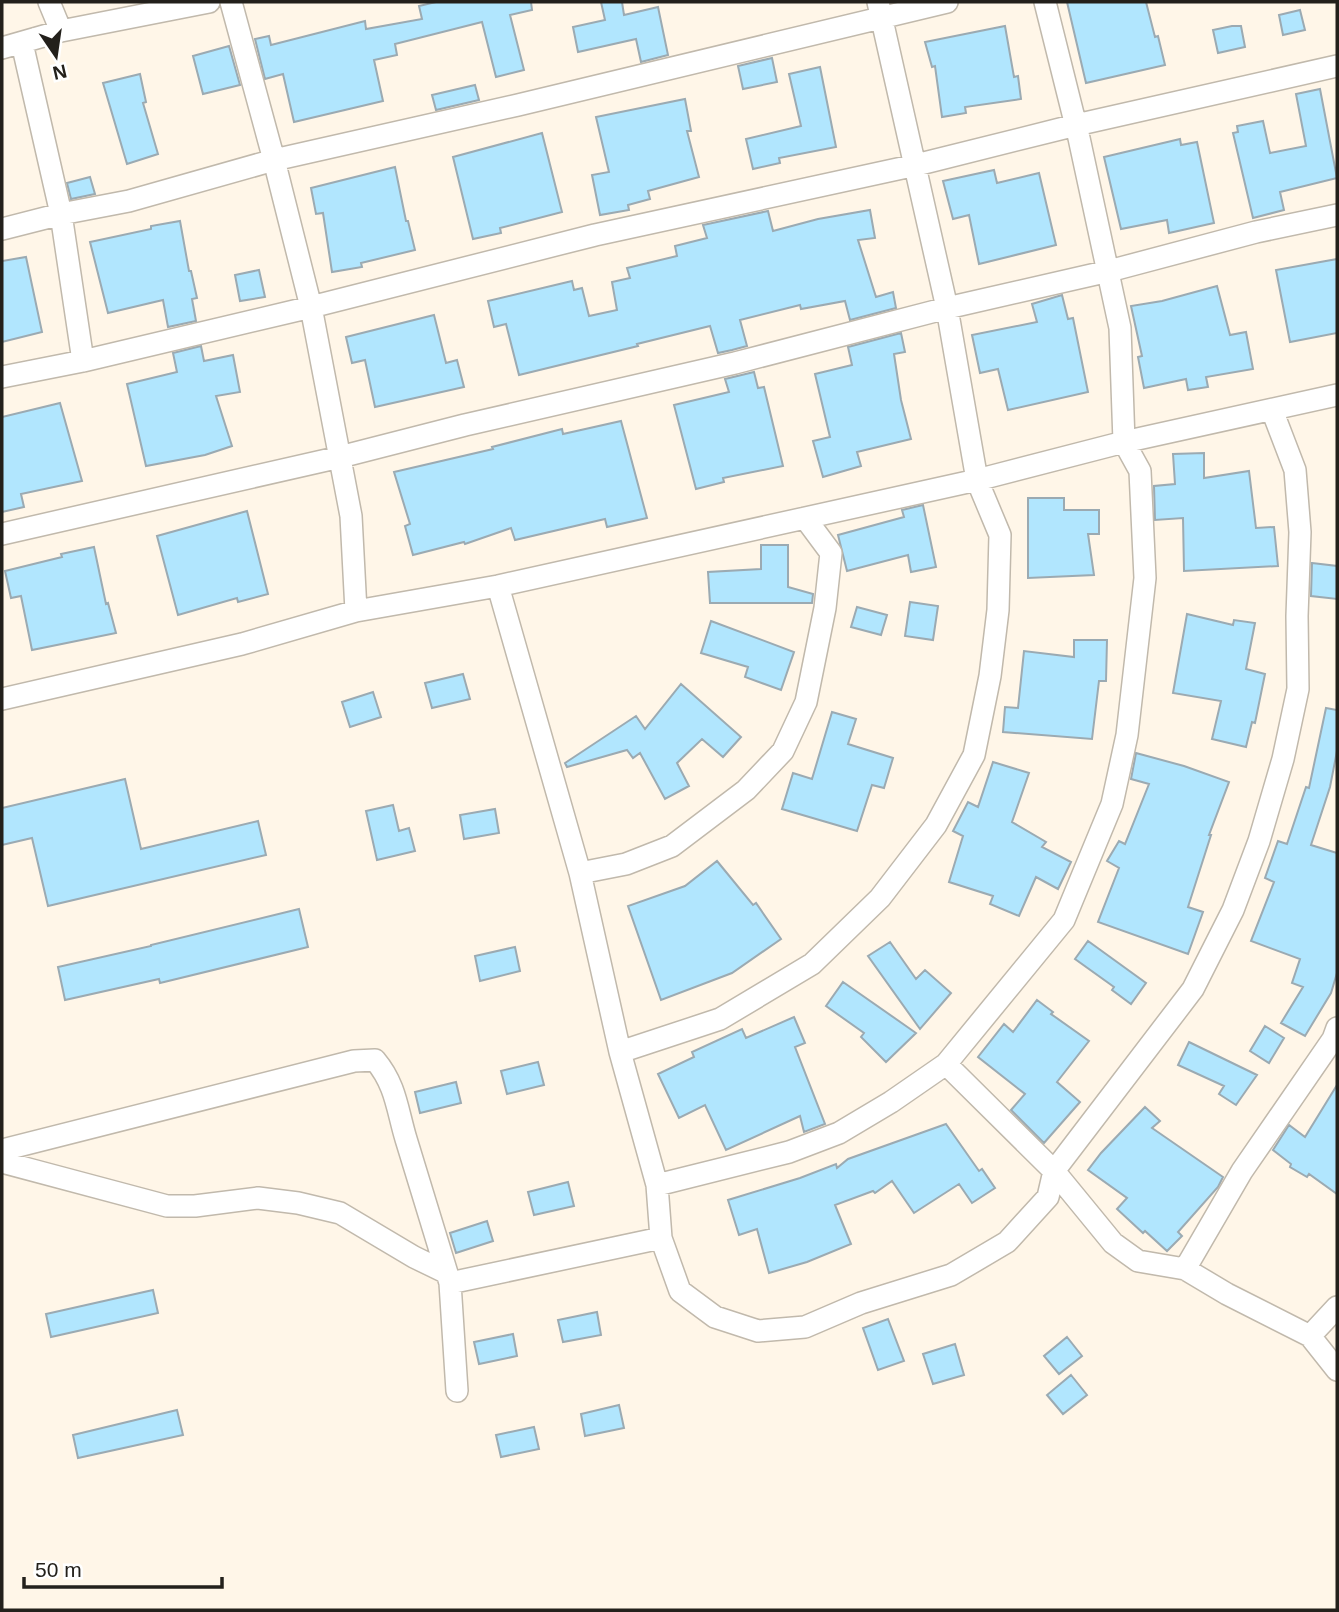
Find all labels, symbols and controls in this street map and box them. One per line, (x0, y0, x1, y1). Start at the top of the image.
north arrow (21, 21, 91, 91)
text: N (51, 60, 69, 84)
scale bar (24, 1546, 222, 1590)
text: 50 m (35, 1558, 82, 1581)

